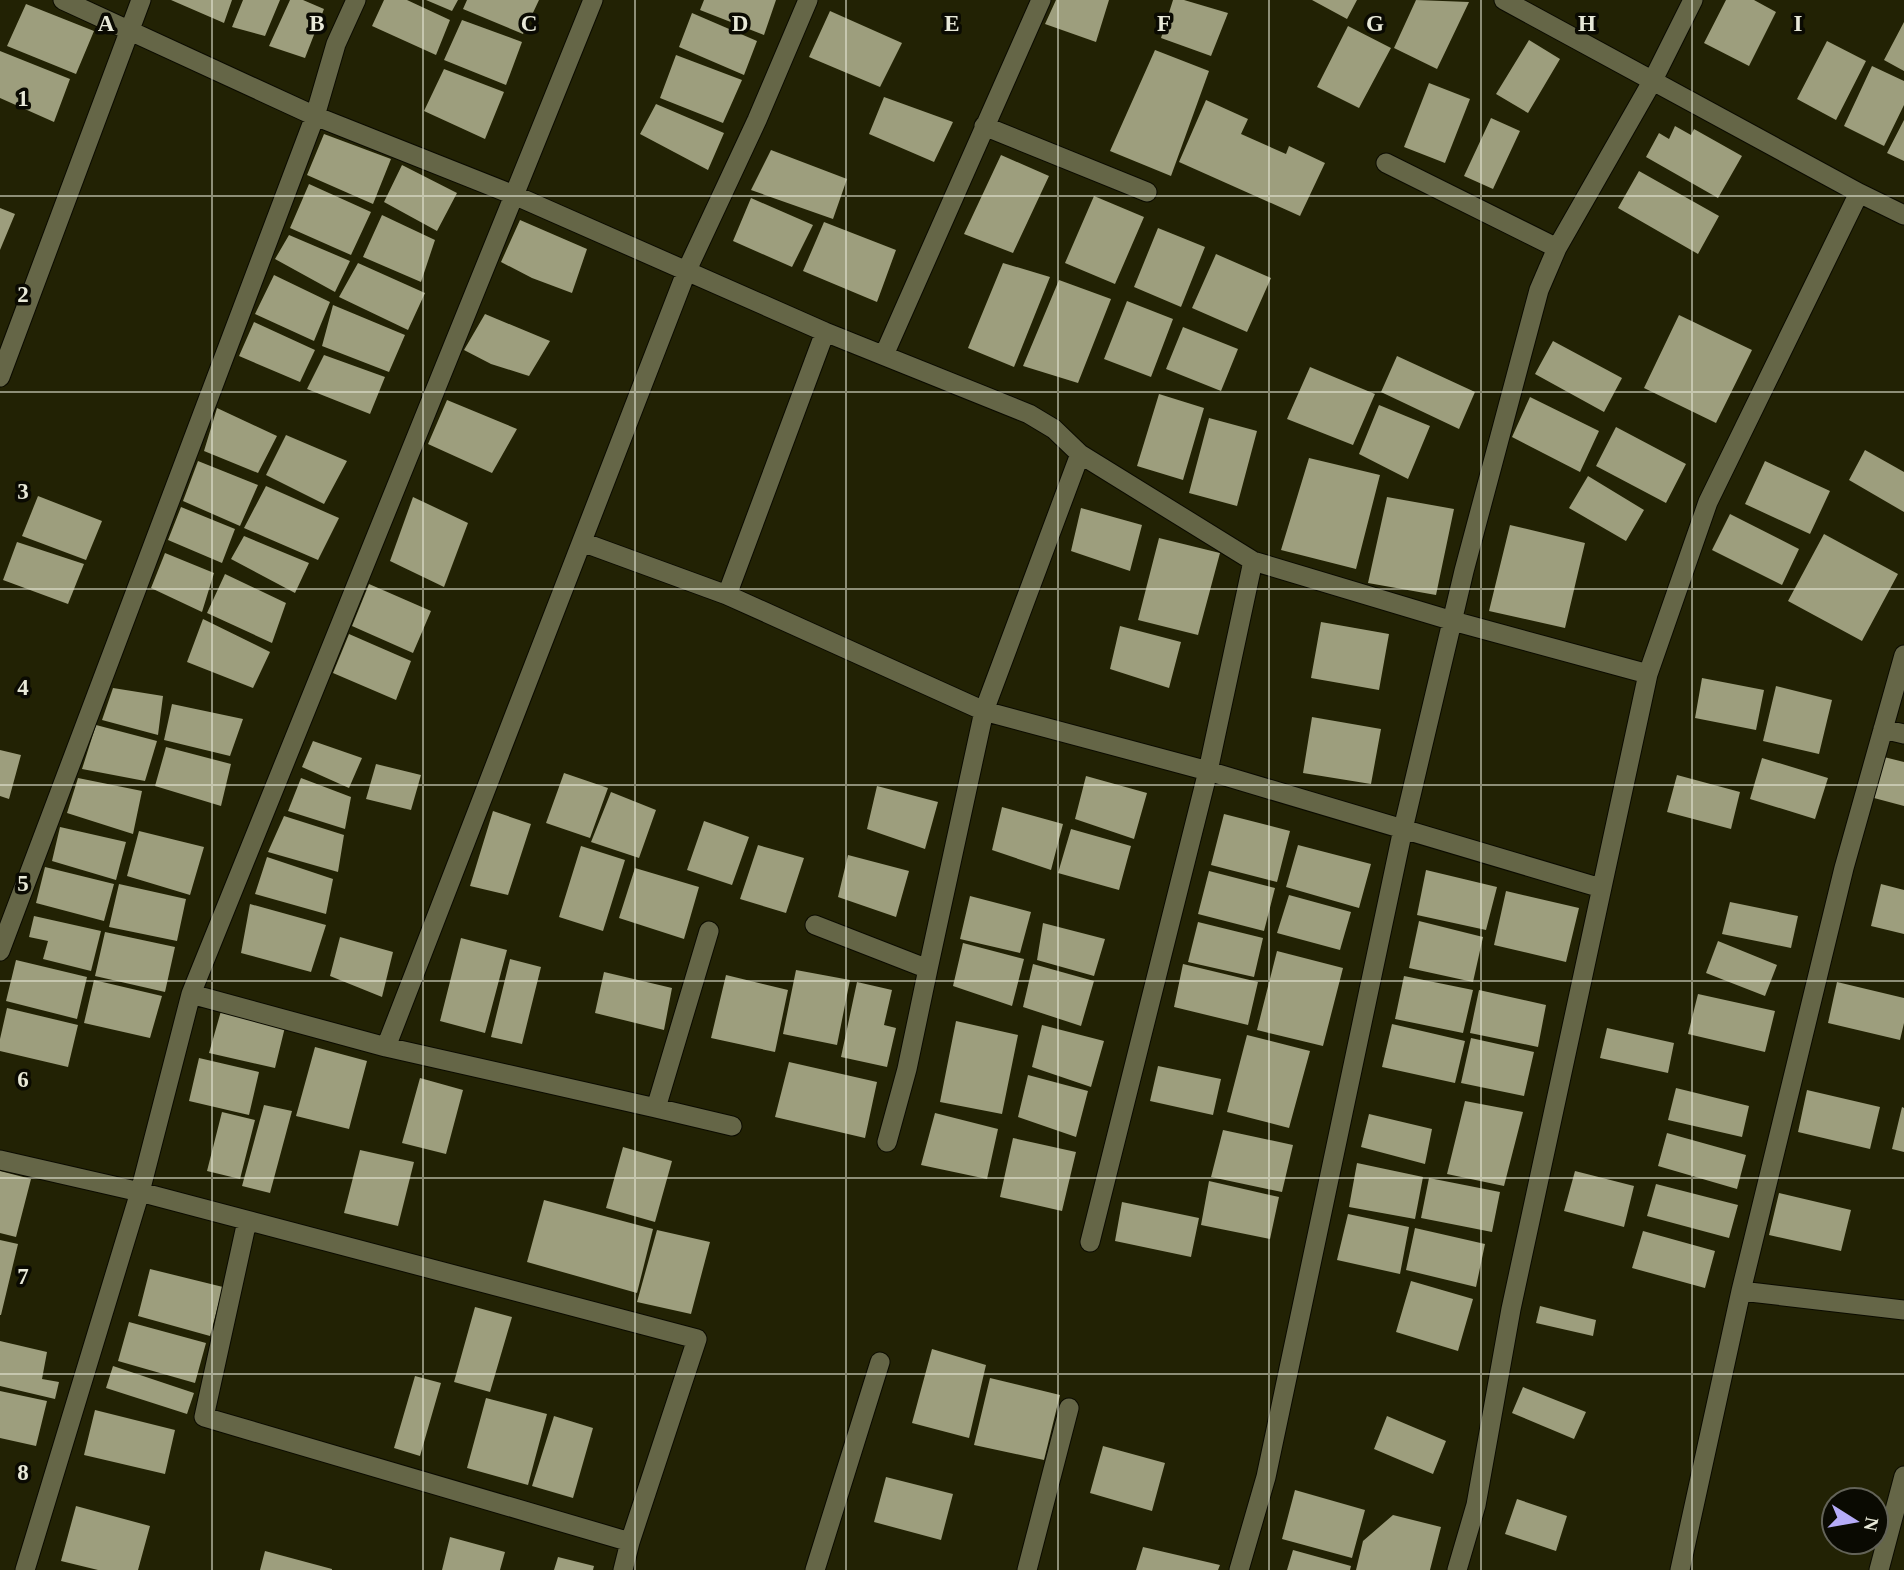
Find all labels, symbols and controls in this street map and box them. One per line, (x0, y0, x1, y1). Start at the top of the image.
text: A (98, 11, 115, 36)
text: B (309, 11, 325, 36)
text: C (521, 11, 537, 36)
text: D (732, 11, 748, 36)
text: E (944, 11, 960, 36)
text: F (1157, 11, 1171, 36)
text: G (1366, 11, 1384, 36)
text: H (1578, 11, 1596, 36)
text: I (1794, 11, 1803, 36)
text: 1 (17, 86, 29, 111)
text: 2 (17, 282, 29, 307)
text: 3 (17, 479, 29, 504)
text: 4 (17, 675, 29, 700)
text: 5 (17, 871, 29, 896)
text: 6 (17, 1067, 29, 1092)
text: 7 (17, 1264, 29, 1289)
text: 8 (17, 1460, 29, 1485)
north arrow (1820, 1486, 1890, 1556)
text: N (1860, 1515, 1883, 1533)

